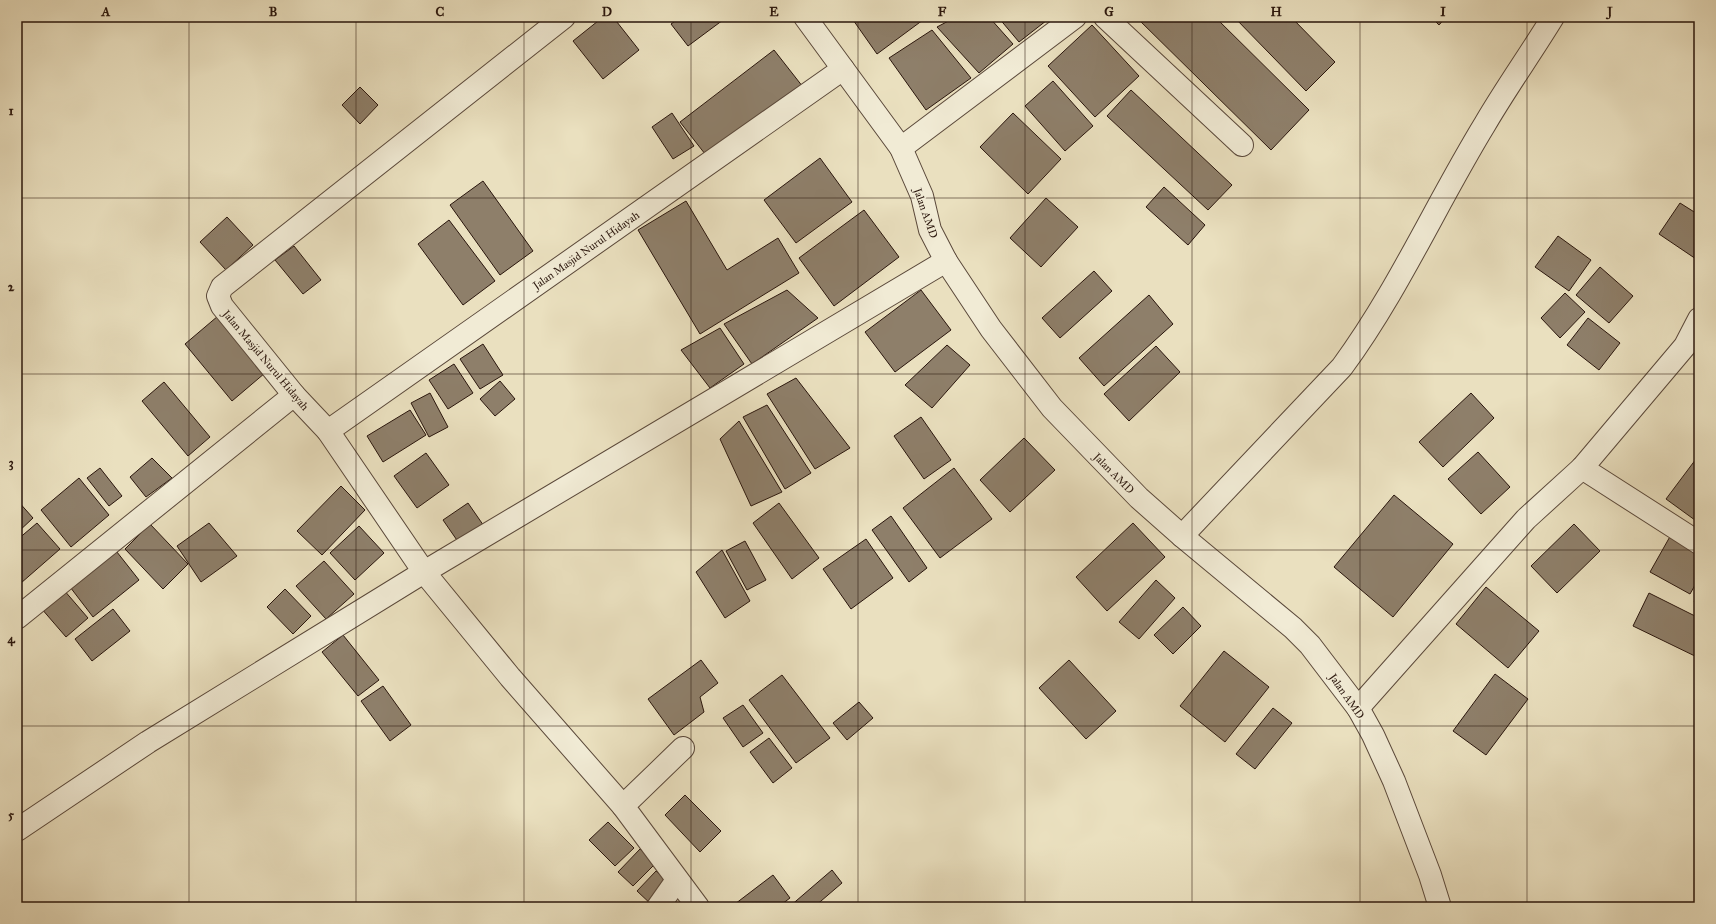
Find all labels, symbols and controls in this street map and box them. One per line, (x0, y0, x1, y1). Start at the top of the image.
text: A (101, 4, 111, 20)
text: B (269, 4, 278, 20)
text: C (436, 4, 445, 20)
text: D (602, 4, 612, 20)
text: E (769, 4, 779, 20)
text: F (938, 4, 947, 20)
text: G (1104, 4, 1114, 20)
text: H (1270, 4, 1282, 20)
text: I (1440, 4, 1446, 20)
text: J (1605, 4, 1613, 20)
text: 1 (8, 103, 14, 119)
street label: Jalan AMD (910, 185, 940, 241)
street label: Jalan Masjid Nurul Hidayah (530, 209, 643, 294)
text: 2 (8, 279, 15, 295)
street label: Jalan Masjid Nurul Hidayah (218, 307, 311, 414)
street label: Jalan AMD (1089, 450, 1137, 497)
text: 3 (8, 455, 14, 471)
text: 4 (7, 631, 15, 647)
street label: Jalan AMD (1325, 670, 1367, 722)
text: 5 (8, 807, 15, 823)

